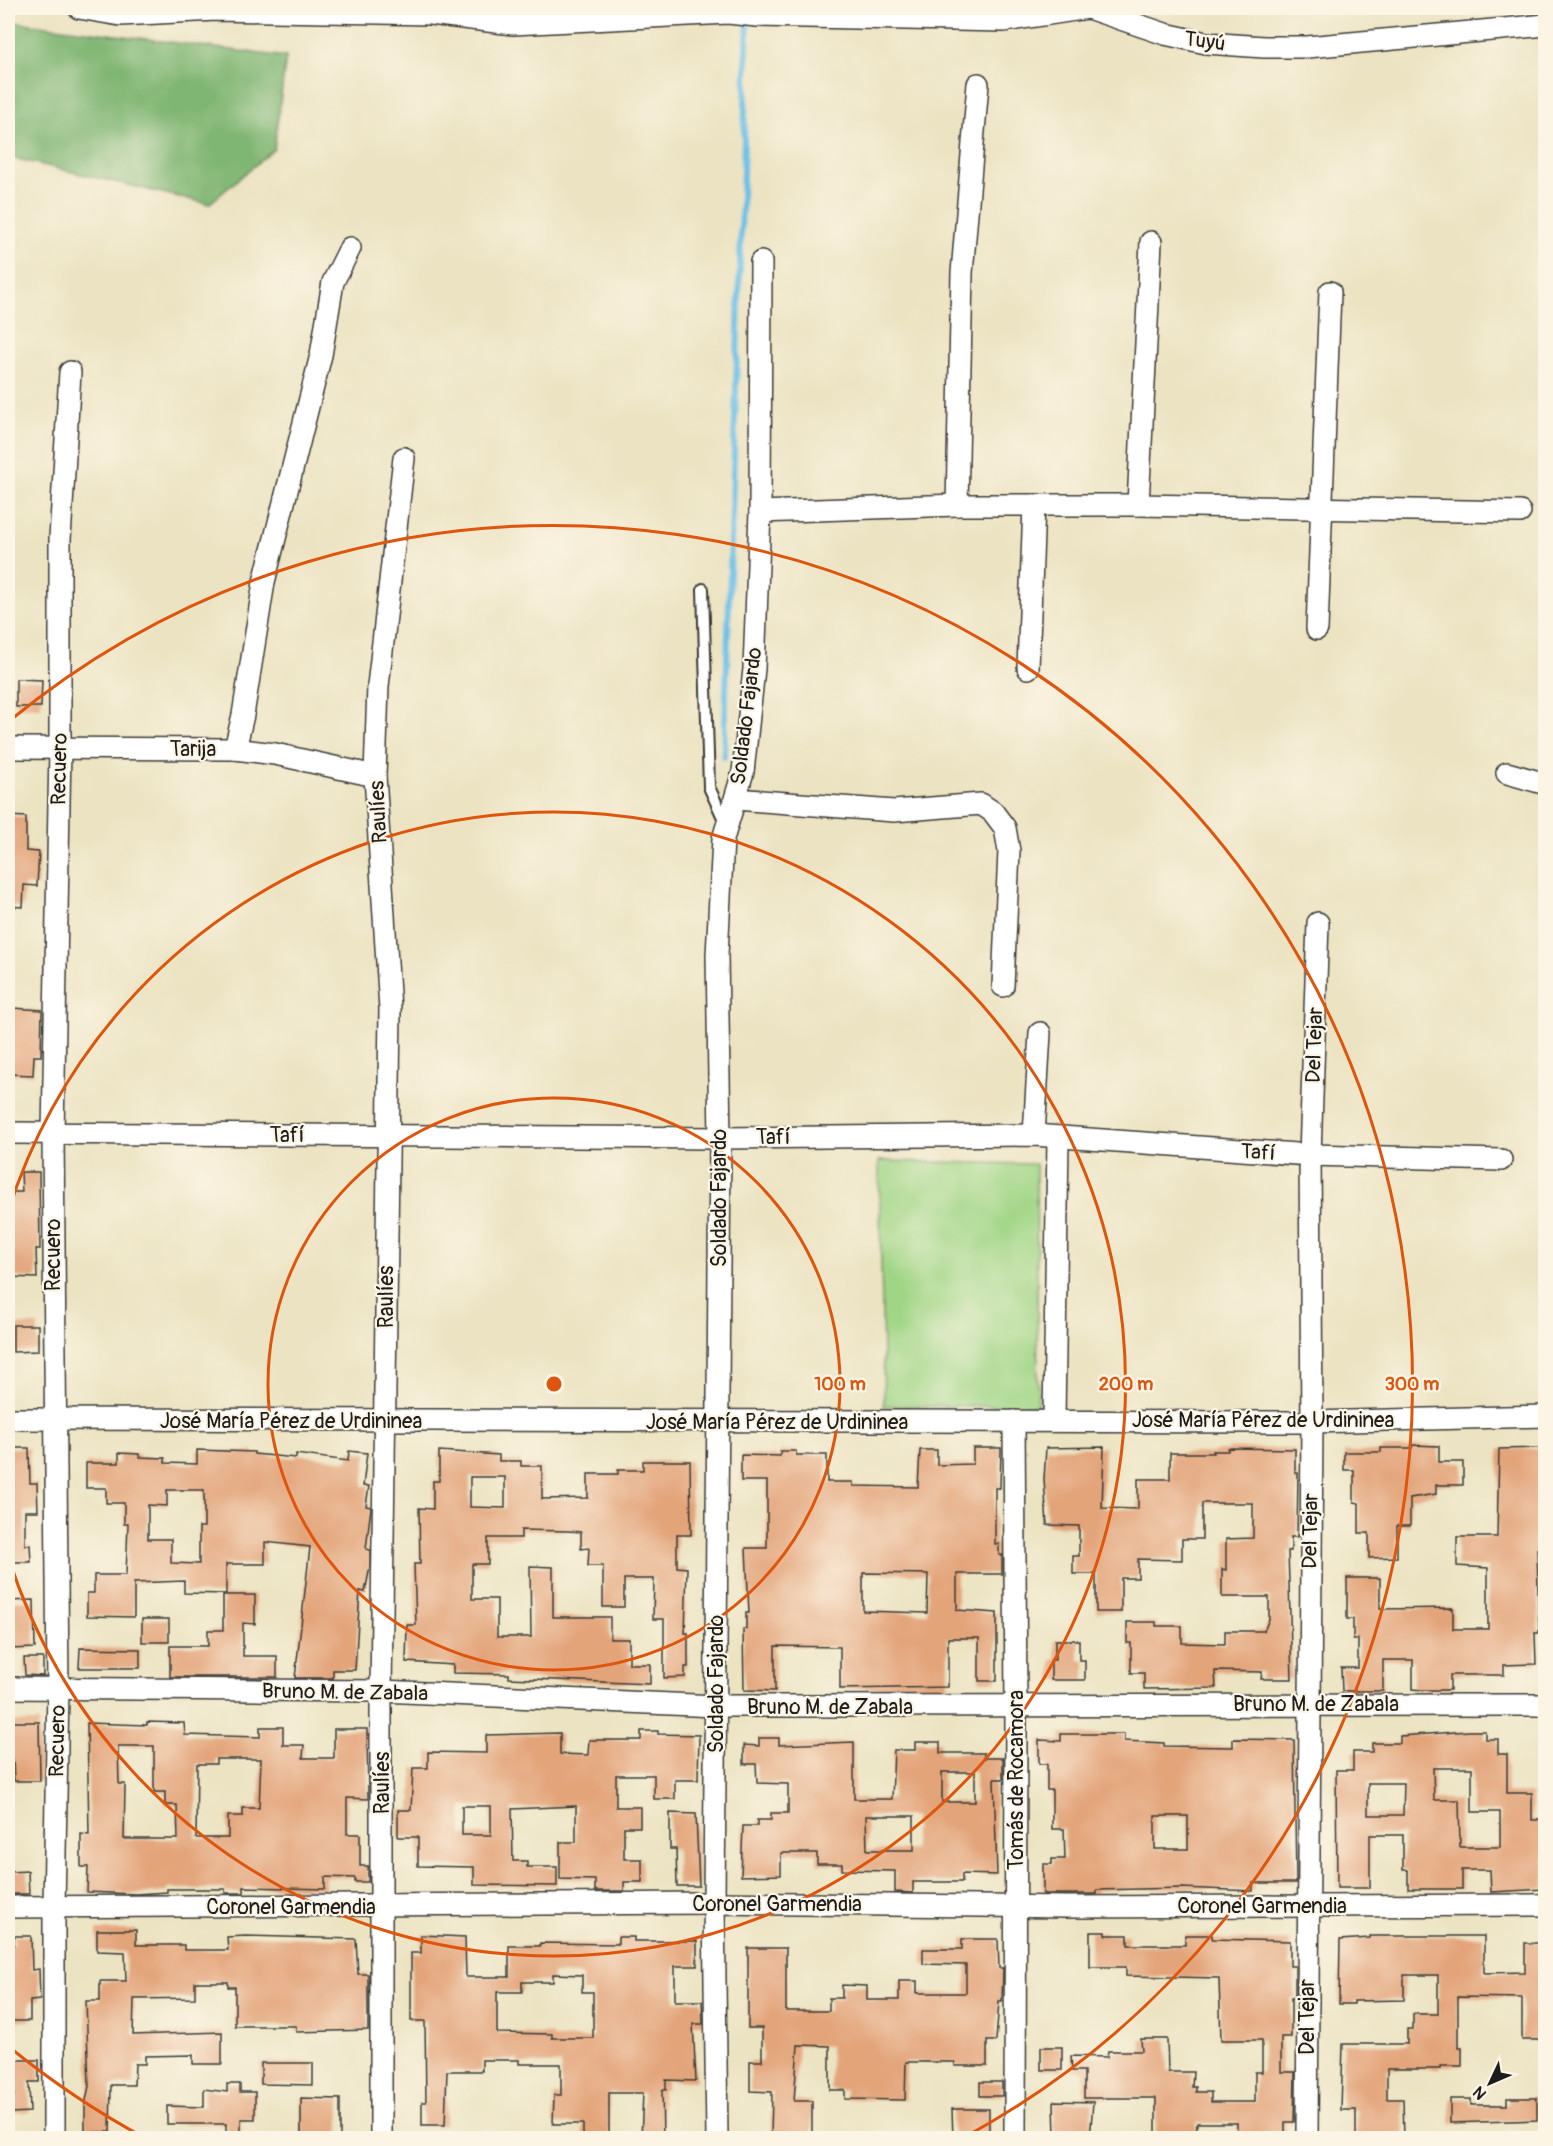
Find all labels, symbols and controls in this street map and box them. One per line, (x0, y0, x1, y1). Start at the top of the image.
street label: Tuyú (1183, 25, 1227, 58)
street label: Soldado Fajardo (725, 646, 768, 786)
street label: Recuero (45, 733, 74, 805)
street label: Tarija (170, 736, 216, 763)
street label: Raulíes (363, 779, 394, 844)
street label: Del Tejar (1300, 1006, 1329, 1083)
street label: Tafí (270, 1122, 304, 1149)
street label: Tafí (756, 1124, 790, 1151)
street label: Soldado Fajardo (706, 1129, 733, 1267)
street label: Tafí (1240, 1138, 1276, 1167)
street label: Recuero (40, 1219, 67, 1291)
street label: Raulíes (373, 1265, 400, 1328)
text: 100 m (814, 1373, 866, 1396)
text: 200 m (1099, 1373, 1153, 1396)
text: 300 m (1385, 1373, 1439, 1396)
centre of rings (544, 1374, 564, 1394)
street label: José María Pérez de Urdininea (1132, 1407, 1394, 1434)
street label: José María Pérez de Urdininea (160, 1408, 422, 1435)
street label: José María Pérez de Urdininea (646, 1409, 908, 1436)
street label: Del Tejar (1296, 1492, 1325, 1569)
street label: Soldado Fajardo (703, 1615, 730, 1753)
street label: Bruno M. de Zabala (262, 1678, 428, 1707)
street label: Tomás de Rocamora (1003, 1690, 1030, 1870)
street label: Bruno M. de Zabala (1233, 1691, 1399, 1718)
street label: Bruno M. de Zabala (747, 1694, 913, 1721)
street label: Recuero (43, 1705, 72, 1777)
street label: Raulíes (369, 1751, 396, 1814)
street label: Coronel Garmendia (692, 1891, 862, 1918)
street label: Coronel Garmendia (1177, 1893, 1347, 1920)
street label: Coronel Garmendia (206, 1894, 376, 1921)
street label: Del Tejar (1294, 1979, 1321, 2055)
north arrow (1460, 2053, 1520, 2113)
text: N (1469, 2082, 1491, 2104)

